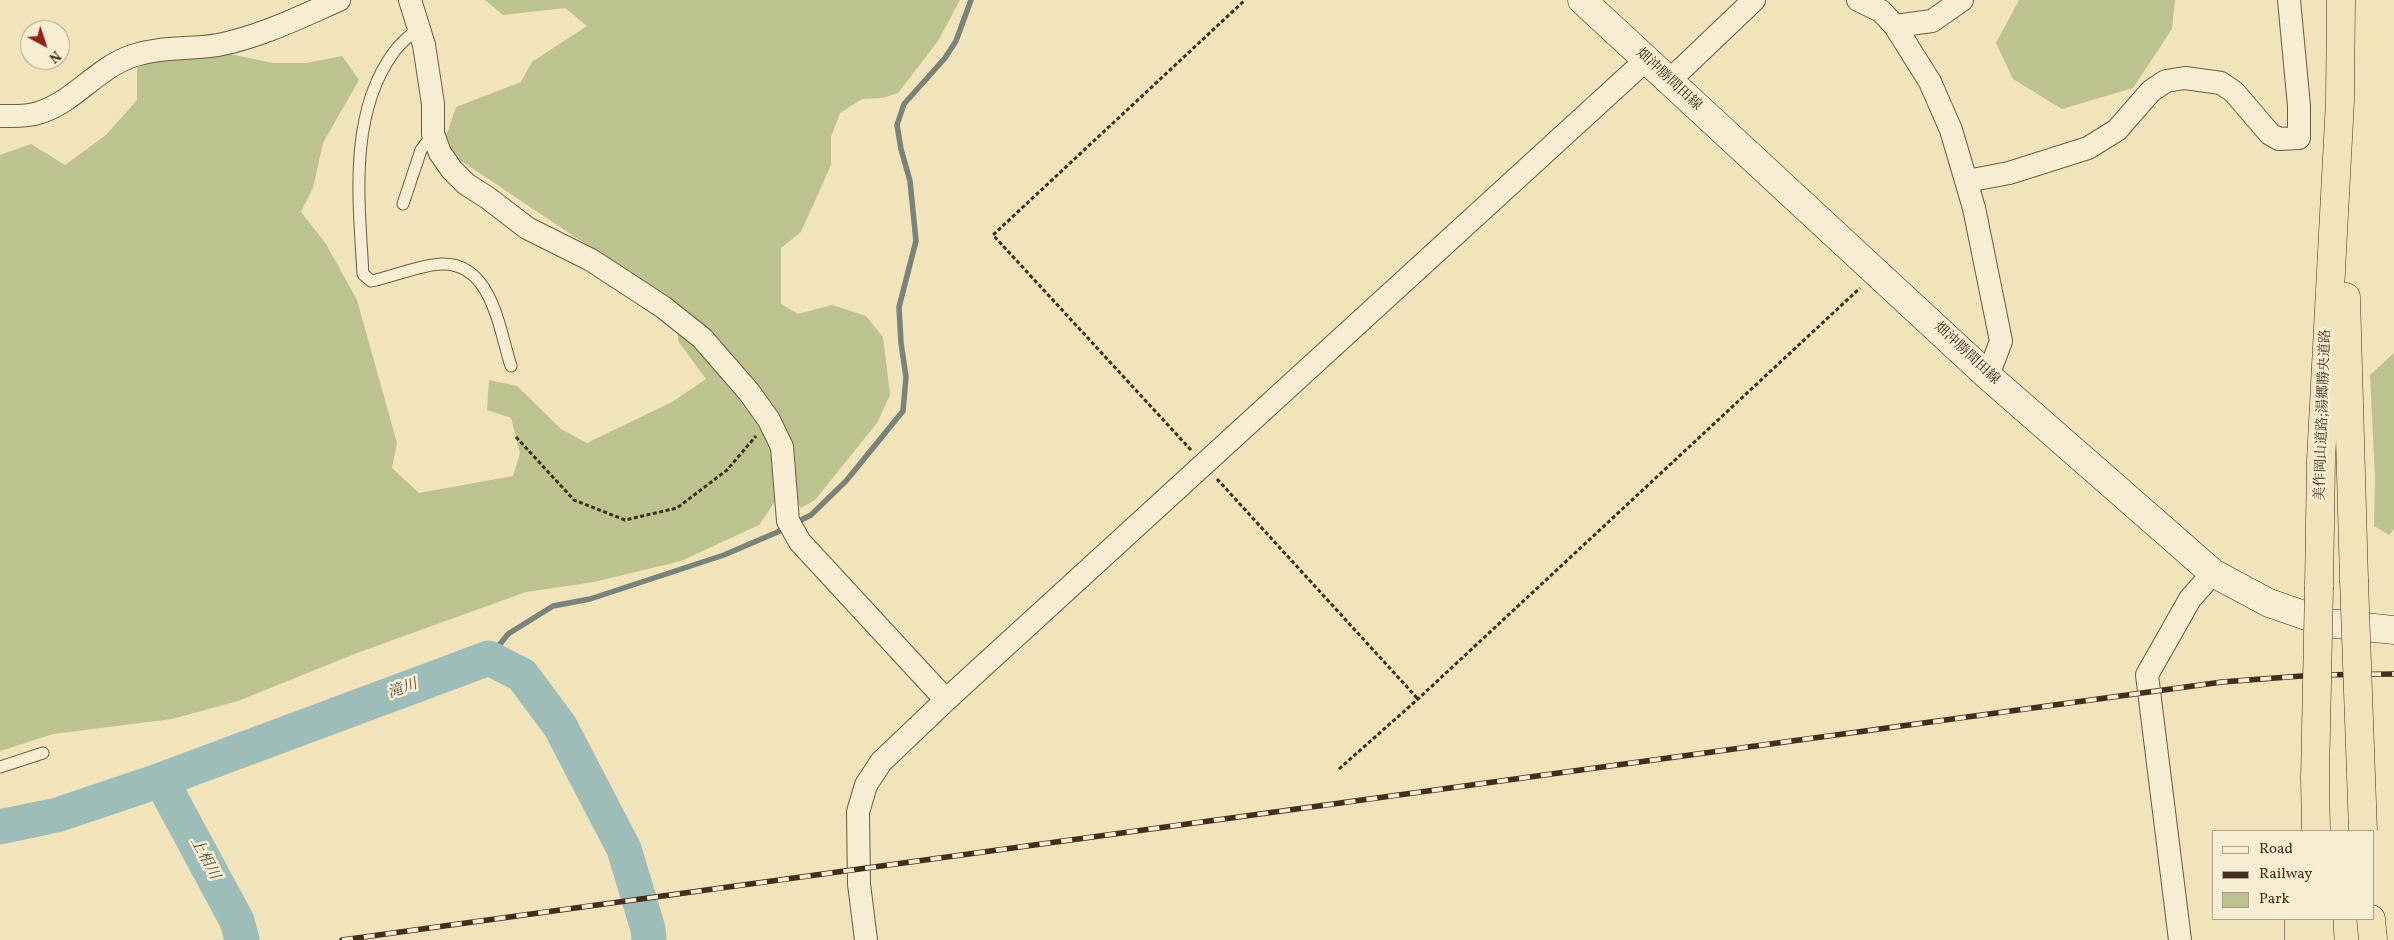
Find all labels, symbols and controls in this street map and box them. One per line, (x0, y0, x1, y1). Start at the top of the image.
north arrow (20, 20, 70, 70)
street label: 畑沖勝間田線 (1632, 45, 1704, 115)
text: N (44, 46, 64, 67)
street label: 畑沖勝間田線 (1930, 319, 2002, 389)
street label: 美作岡山道路;湯郷勝央道路 (2313, 329, 2335, 501)
water label: 滝川 (386, 676, 420, 704)
legend (2212, 830, 2374, 920)
water label: 上相川 (185, 835, 223, 883)
text: Road (2259, 839, 2293, 860)
text: Railway (2259, 864, 2312, 885)
text: Park (2259, 889, 2290, 910)

